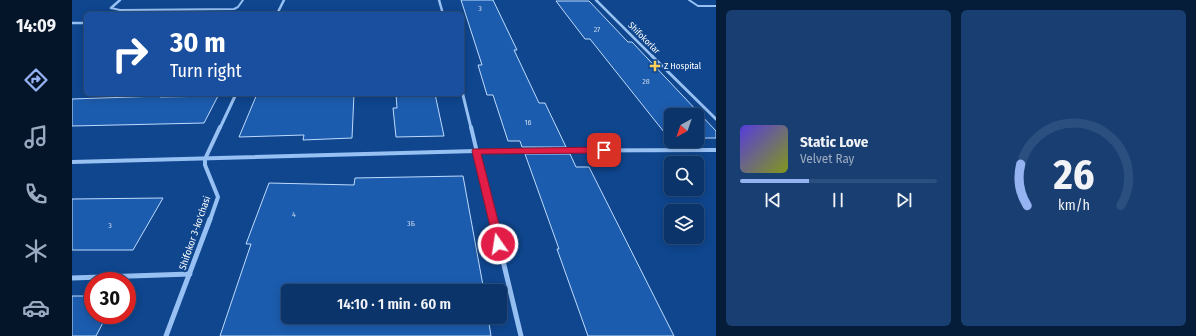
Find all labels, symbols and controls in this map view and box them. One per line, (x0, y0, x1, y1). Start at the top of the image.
house number: 3 (478, 4, 482, 13)
text: 14:09 (16, 15, 56, 37)
street label: Shifokorlar (626, 20, 663, 57)
house number: 27 (594, 25, 601, 34)
text: 30 m (170, 26, 226, 59)
icon: right (104, 28, 156, 80)
text: Turn right (170, 60, 242, 82)
marker: Z Hospital (649, 60, 661, 72)
place label: Z Hospital (664, 61, 702, 71)
icon: directions (22, 66, 50, 94)
house number: 28 (642, 77, 650, 86)
north arrow (664, 108, 704, 148)
map controls (664, 108, 704, 244)
house number: 16 (524, 118, 532, 127)
icon: music (22, 123, 50, 151)
pin (587, 133, 621, 167)
text: Static Love (800, 133, 868, 151)
icon: arrive (593, 139, 615, 161)
text: 26 (1052, 150, 1094, 200)
text: Velvet Ray (800, 151, 854, 166)
button: search (664, 156, 704, 196)
icon: phone (22, 180, 50, 208)
icon: previous (762, 189, 784, 211)
icon: pause (827, 189, 849, 211)
icon: next (893, 189, 915, 211)
street label: Shifokor 3-ko'chasi (177, 194, 213, 272)
text: km/h (1058, 197, 1089, 214)
button: layers (664, 204, 704, 244)
house number: 4 (292, 210, 296, 219)
house number: 3Б (407, 219, 415, 228)
house number: 3 (108, 221, 112, 230)
position arrow (477, 223, 519, 265)
icon: climate (22, 237, 50, 265)
speed limit sign: 30 (84, 272, 136, 324)
icon: car (22, 294, 50, 322)
text: 14:10 · 1 min · 60 m (337, 295, 451, 313)

